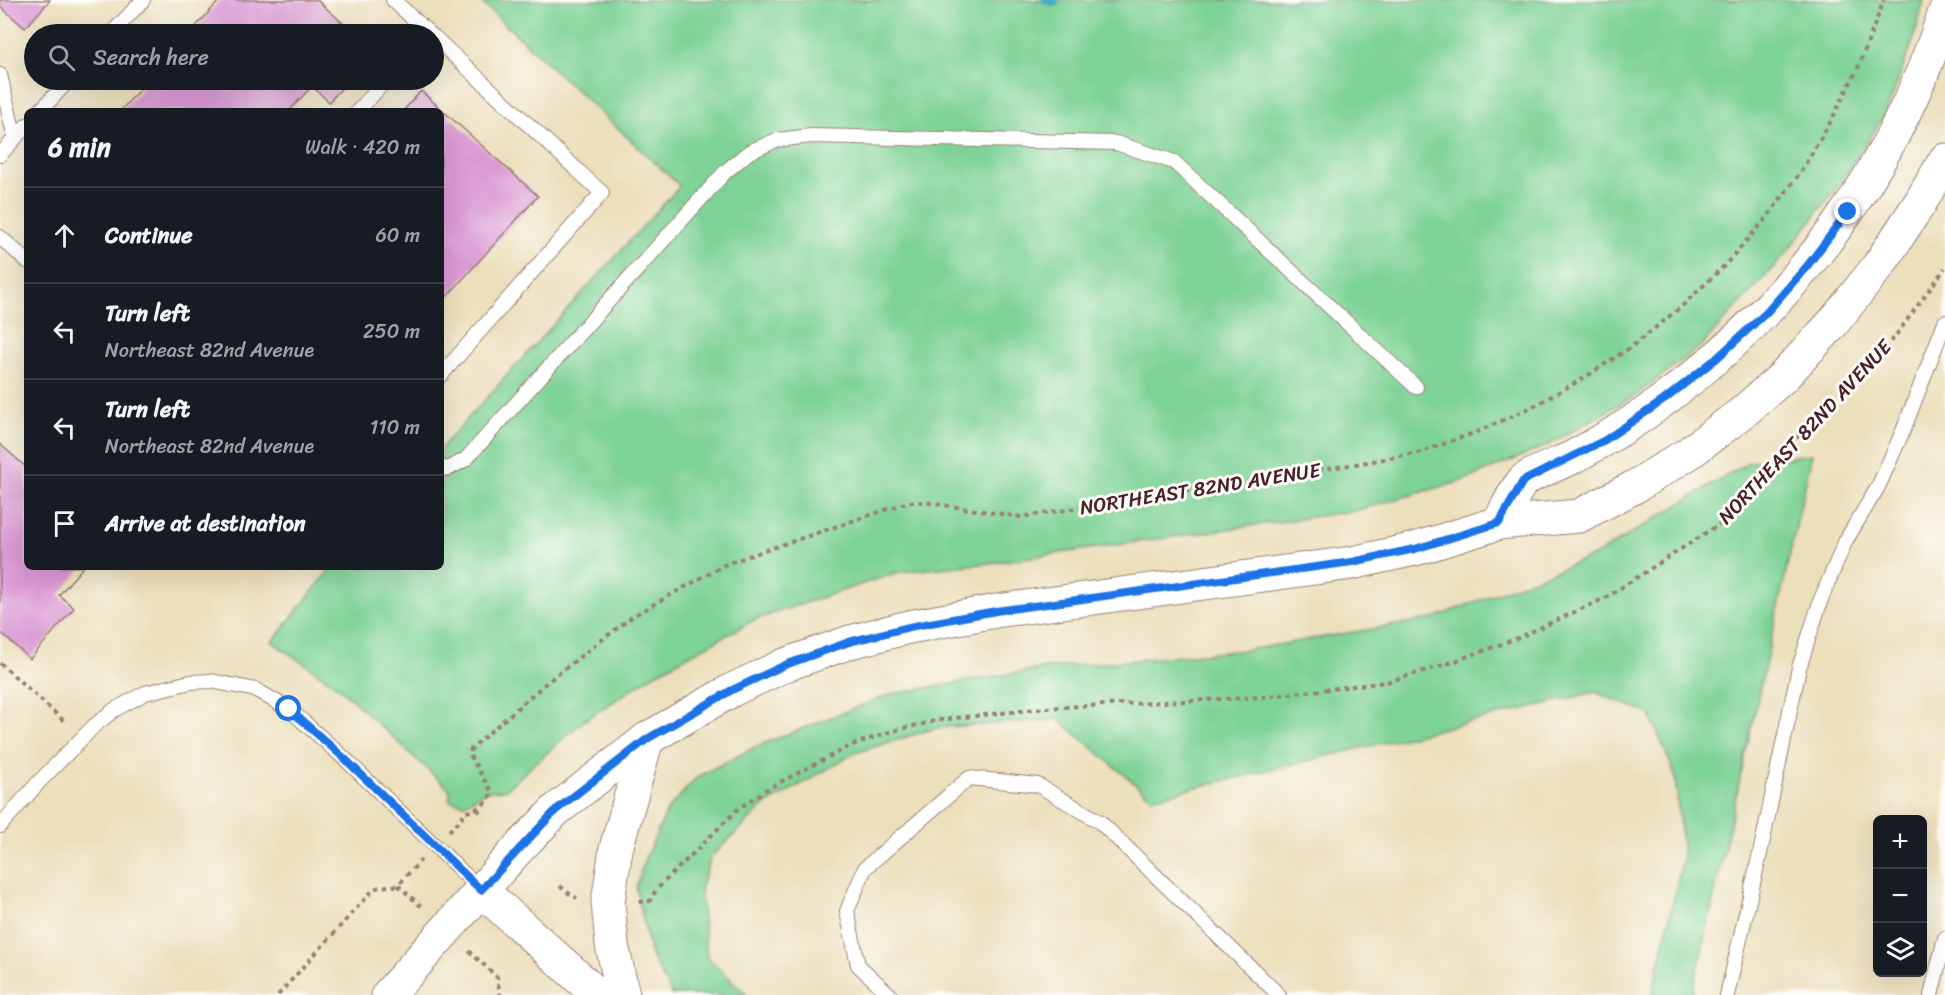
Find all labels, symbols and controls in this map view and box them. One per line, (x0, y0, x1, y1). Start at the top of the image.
search box (24, 24, 444, 90)
text: Search here (93, 38, 209, 77)
icon: search (45, 41, 78, 74)
text: 6 min (48, 124, 111, 170)
text: Walk · 420 m (305, 130, 420, 165)
route end (1834, 198, 1860, 224)
text: Continue (105, 216, 193, 255)
text: 60 m (375, 218, 420, 253)
icon: ahead (48, 219, 81, 252)
text: Turn left (105, 294, 190, 333)
text: 250 m (363, 314, 420, 349)
icon: left (48, 315, 81, 348)
street label: NORTHEAST 82ND AVENUE (1709, 330, 1902, 533)
text: Northeast 82nd Avenue (105, 333, 314, 368)
text: Turn left (105, 390, 190, 429)
text: 110 m (370, 410, 420, 445)
icon: left (48, 411, 81, 444)
text: Northeast 82nd Avenue (105, 429, 314, 464)
street label: NORTHEAST 82ND AVENUE (1077, 452, 1325, 525)
text: Arrive at destination (105, 504, 306, 543)
icon: arrive (48, 507, 81, 540)
route start (275, 695, 301, 721)
map controls (1873, 815, 1927, 977)
button: + (1873, 815, 1927, 869)
button: − (1873, 869, 1927, 923)
button: layers (1873, 923, 1927, 977)

